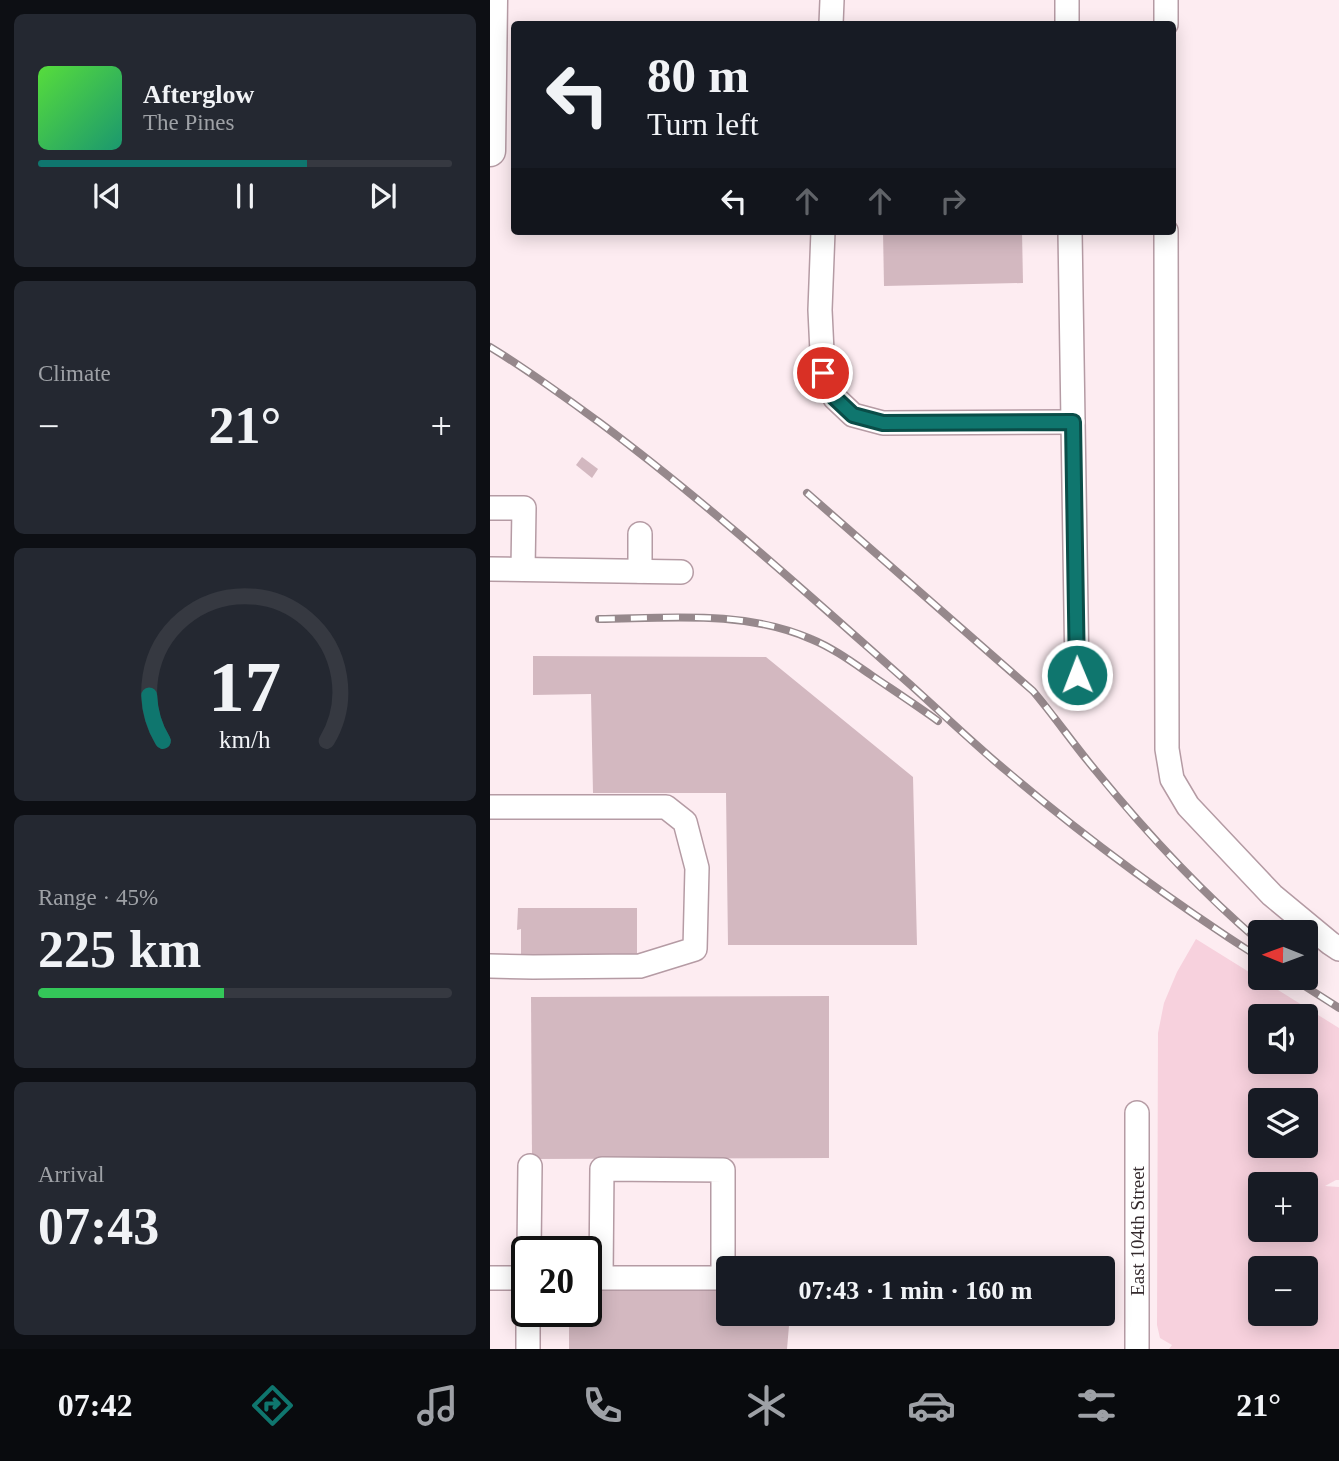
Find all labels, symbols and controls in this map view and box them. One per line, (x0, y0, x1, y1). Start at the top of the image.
text: 80 m (647, 48, 749, 103)
icon: left (532, 49, 623, 140)
text: Afterglow (143, 80, 254, 109)
text: Turn left (647, 106, 759, 142)
text: The Pines (143, 110, 234, 135)
icon: previous (88, 177, 126, 215)
icon: pause (226, 177, 264, 215)
icon: next (364, 177, 402, 215)
icon: left (715, 182, 753, 220)
icon: ahead (788, 182, 826, 220)
icon: ahead (861, 182, 899, 220)
icon: right (934, 182, 972, 220)
pin (793, 343, 853, 403)
icon: arrive (804, 354, 842, 392)
text: Climate (38, 361, 111, 386)
text: 21° (209, 397, 281, 454)
text: − (38, 405, 59, 447)
text: + (431, 405, 452, 447)
position arrow (1040, 638, 1114, 712)
text: 17 (209, 646, 281, 727)
text: km/h (219, 725, 271, 752)
text: Range · 45% (38, 885, 158, 910)
north arrow (1248, 920, 1318, 990)
map controls (1248, 920, 1318, 1326)
text: 225 km (38, 921, 201, 978)
button: sound (1248, 1004, 1318, 1074)
button: layers (1248, 1088, 1318, 1158)
text: Arrival (38, 1162, 104, 1187)
street label: East 104th Street (1127, 1165, 1148, 1296)
button: + (1248, 1172, 1318, 1242)
text: 07:43 (38, 1198, 159, 1255)
speed limit sign: 20 (511, 1236, 602, 1327)
button: − (1248, 1256, 1318, 1326)
text: 07:43 · 1 min · 160 m (799, 1276, 1033, 1305)
icon: directions (248, 1381, 297, 1430)
icon: music (413, 1381, 462, 1430)
icon: phone (578, 1381, 627, 1430)
icon: climate (742, 1381, 791, 1430)
icon: car (907, 1381, 956, 1430)
icon: filters (1072, 1381, 1121, 1430)
text: 07:42 (58, 1387, 133, 1423)
text: 21° (1236, 1387, 1281, 1423)

